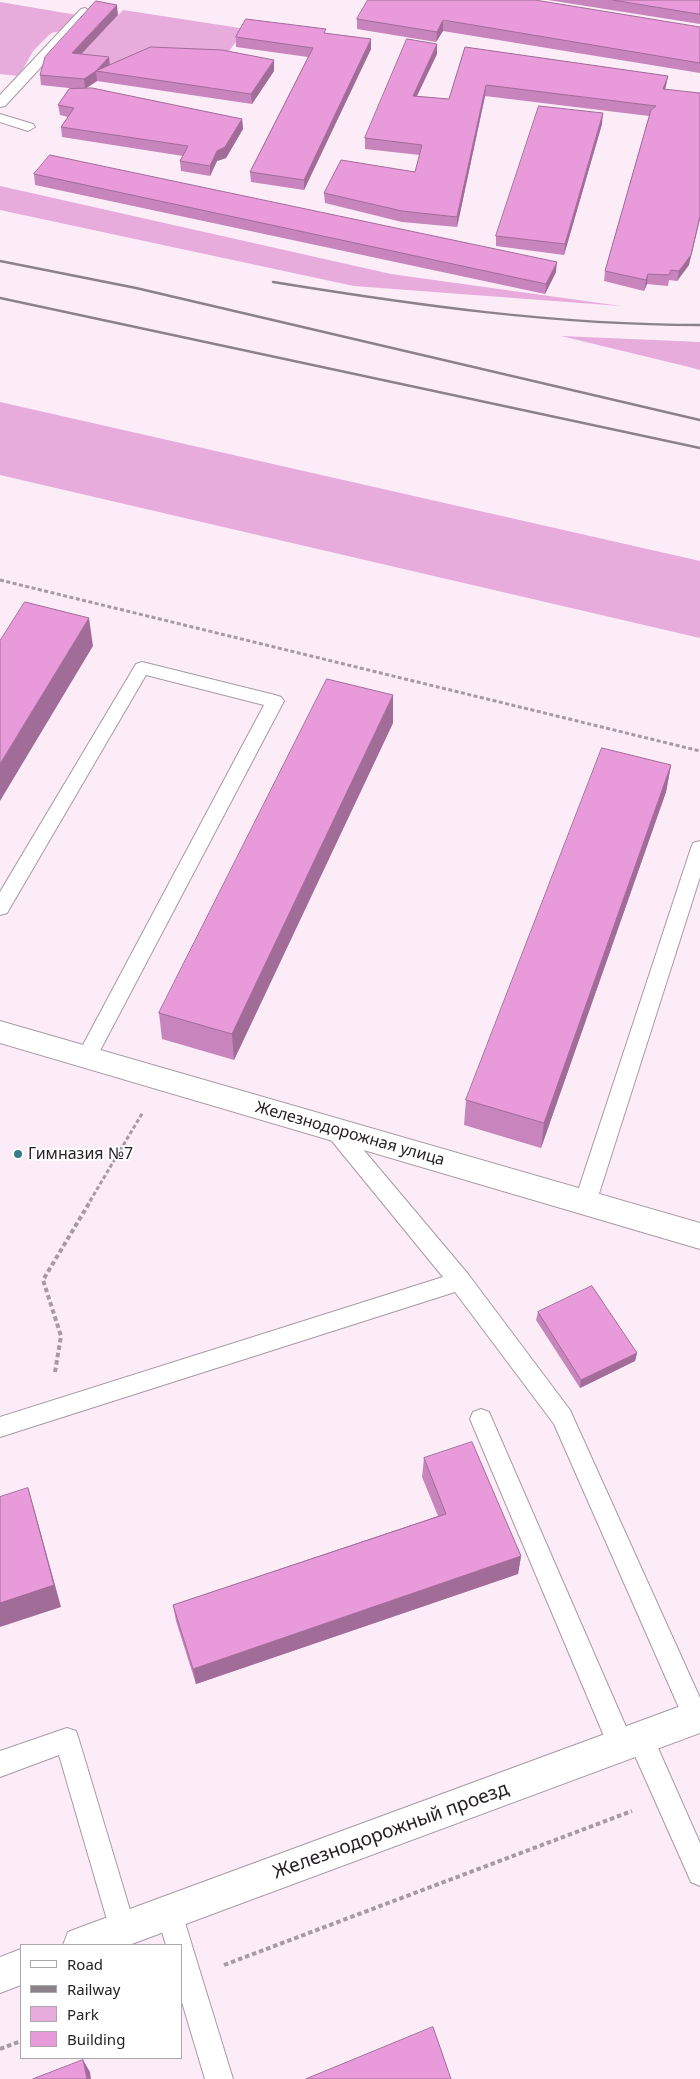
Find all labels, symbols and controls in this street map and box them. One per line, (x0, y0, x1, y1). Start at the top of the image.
street label: Железнодорожная улица (253, 1098, 447, 1170)
place label: Гимназия №7 (28, 1144, 133, 1164)
marker: Гимназия №7 (12, 1148, 24, 1160)
street label: Железнодорожный проезд (270, 1778, 512, 1884)
legend (20, 1944, 182, 2059)
text: Road (67, 1954, 103, 1974)
text: Railway (67, 1979, 120, 1999)
text: Park (67, 2004, 99, 2024)
text: Building (67, 2029, 125, 2049)

